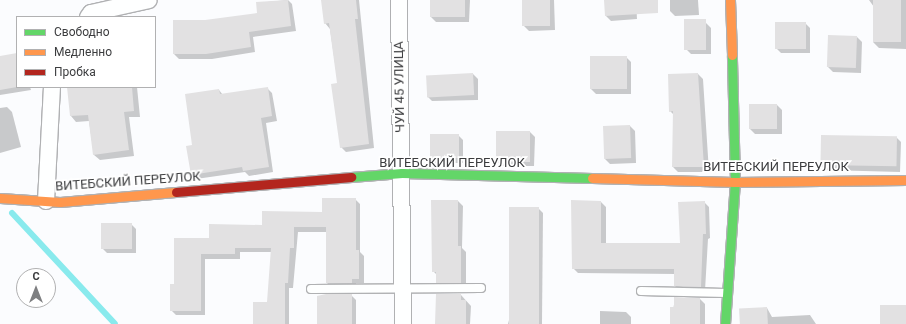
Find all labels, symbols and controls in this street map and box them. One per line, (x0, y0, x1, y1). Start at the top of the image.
legend (16, 16, 156, 88)
text: Свободно (54, 25, 110, 39)
street label: ЧУЙ 45 УЛИЦА (391, 41, 409, 133)
text: Медленно (54, 45, 112, 59)
text: Пробка (54, 65, 96, 79)
street label: ВИТЕБСКИЙ ПЕРЕУЛОК (379, 155, 525, 171)
street label: ВИТЕБСКИЙ ПЕРЕУЛОК (703, 159, 849, 175)
street label: ВИТЕБСКИЙ ПЕРЕУЛОК (55, 169, 201, 195)
north arrow (16, 268, 56, 308)
text: С (32, 270, 40, 283)

